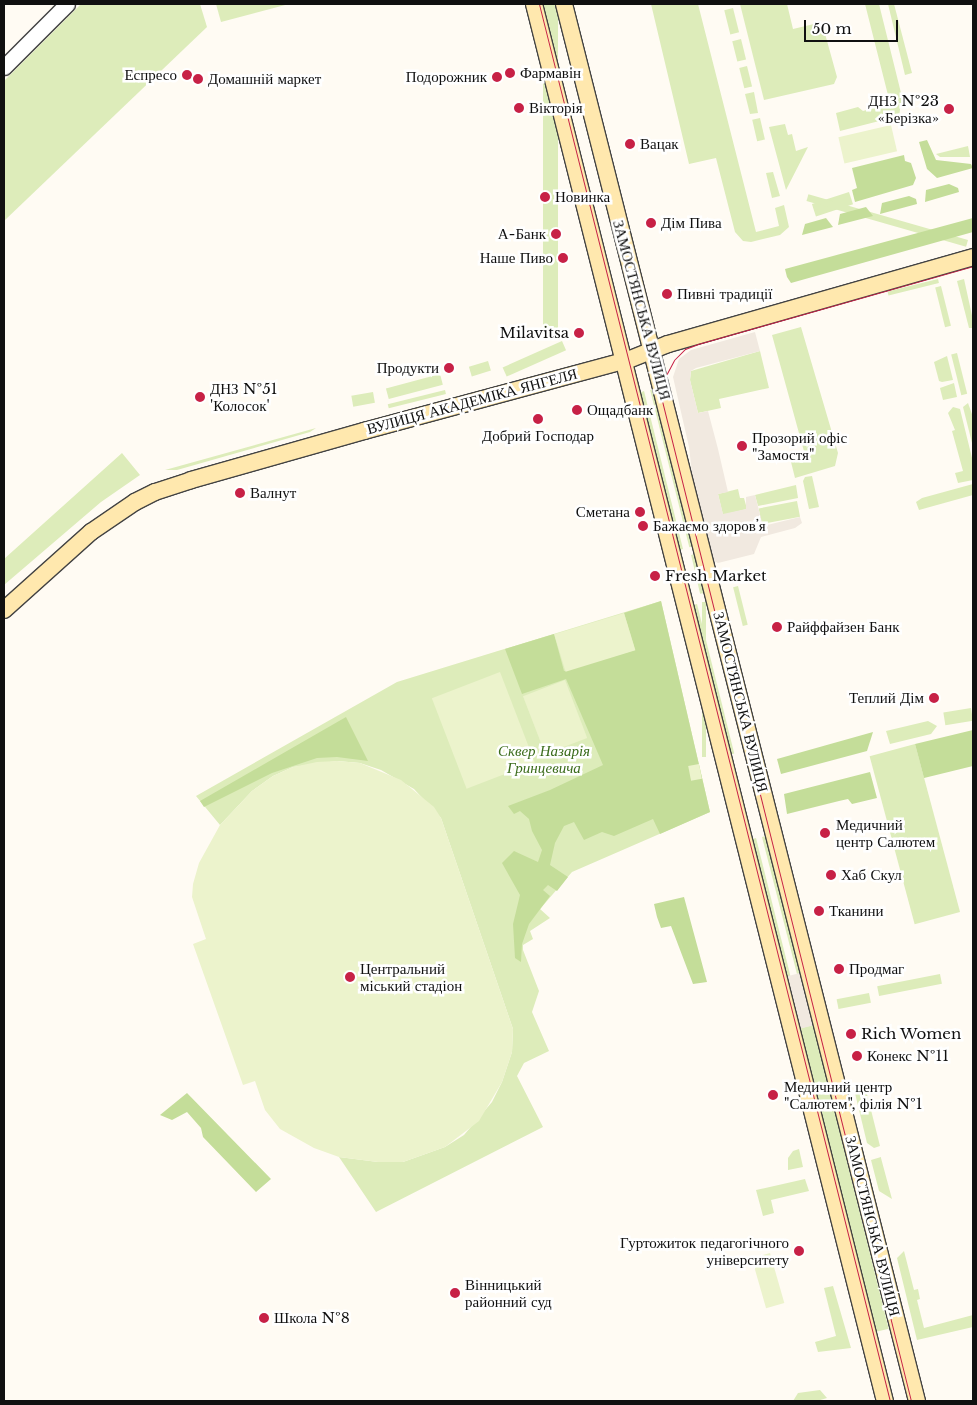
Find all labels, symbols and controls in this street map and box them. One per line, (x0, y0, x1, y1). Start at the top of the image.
scale bar (807, 10, 901, 42)
text: 50 m (812, 19, 852, 38)
place label: Фармавін (520, 64, 581, 82)
place label: Еспресо (124, 66, 177, 84)
marker: Фармавін (504, 67, 516, 79)
place label: Подорожник (406, 68, 487, 86)
marker: Еспресо (181, 69, 193, 81)
place label: Домашній маркет (208, 70, 321, 88)
marker: Подорожник (491, 71, 503, 83)
marker: Домашній маркет (192, 73, 204, 85)
place label: ДНЗ №23 «Берізка» (868, 91, 939, 126)
place label: Вікторія (529, 99, 583, 117)
marker: Вікторія (513, 102, 525, 114)
marker: ДНЗ №23 «Берізка» (943, 103, 955, 115)
place label: Вацак (640, 135, 679, 153)
marker: Вацак (624, 138, 636, 150)
place label: Новинка (555, 188, 610, 206)
marker: Новинка (539, 191, 551, 203)
place label: Дім Пива (661, 214, 722, 232)
marker: Дім Пива (645, 217, 657, 229)
street label: ЗАМОСТЯНСЬКА ВУЛИЦЯ (609, 218, 675, 402)
place label: А-Банк (498, 225, 546, 243)
marker: А-Банк (550, 228, 562, 240)
place label: Наше Пиво (480, 249, 553, 267)
marker: Наше Пиво (557, 252, 569, 264)
place label: Пивні традиції (677, 285, 772, 303)
marker: Пивні традиції (661, 288, 673, 300)
place label: Milavitsa (500, 324, 569, 342)
marker: Milavitsa (573, 327, 585, 339)
place label: Продукти (377, 359, 439, 377)
marker: Продукти (443, 362, 455, 374)
street label: ВУЛИЦЯ АКАДЕМІКА ЯНГЕЛЯ (365, 364, 579, 438)
place label: ДНЗ №51 'Колосок' (210, 379, 277, 414)
marker: ДНЗ №51 'Колосок' (194, 391, 206, 403)
place label: Ощадбанк (587, 401, 653, 419)
marker: Ощадбанк (571, 404, 583, 416)
marker: Добрий Господар (532, 413, 544, 425)
place label: Добрий Господар (482, 427, 594, 445)
place label: Прозорий офіс "Замостя" (752, 428, 847, 463)
marker: Прозорий офіс "Замостя" (736, 440, 748, 452)
place label: Валнут (250, 484, 296, 502)
marker: Валнут (234, 487, 246, 499)
place label: Сметана (576, 503, 630, 521)
marker: Сметана (634, 506, 646, 518)
place label: Бажаємо здоровʼя (653, 517, 766, 535)
marker: Бажаємо здоровʼя (637, 520, 649, 532)
place label: Fresh Market (665, 567, 767, 585)
marker: Fresh Market (649, 570, 661, 582)
street label: ЗАМОСТЯНСЬКА ВУЛИЦЯ (710, 610, 772, 794)
place label: Райффайзен Банк (787, 618, 900, 636)
marker: Райффайзен Банк (771, 621, 783, 633)
place label: Теплий Дім (849, 689, 924, 707)
marker: Теплий Дім (928, 692, 940, 704)
park label: Сквер Назарія Гринцевича (498, 741, 590, 776)
place label: Медичний центр Салютем (836, 815, 935, 850)
marker: Медичний центр Салютем (818, 826, 832, 840)
place label: Хаб Скул (841, 866, 902, 884)
marker: Хаб Скул (825, 869, 837, 881)
place label: Тканини (829, 902, 884, 920)
marker: Тканини (813, 905, 825, 917)
place label: Центральний міський стадіон (360, 959, 462, 994)
place label: Продмаг (849, 960, 904, 978)
marker: Продмаг (833, 963, 845, 975)
marker: Центральний міський стадіон (344, 971, 356, 983)
place label: Rich Women (861, 1025, 962, 1043)
marker: Rich Women (845, 1028, 857, 1040)
place label: Конекс №11 (867, 1047, 949, 1065)
marker: Конекс №11 (851, 1050, 863, 1062)
place label: Медичний центр "Салютем", філія №1 (784, 1077, 923, 1112)
marker: Медичний центр "Салютем", філія №1 (766, 1088, 780, 1102)
street label: ЗАМОСТЯНСЬКА ВУЛИЦЯ (842, 1134, 904, 1318)
place label: Гуртожиток педагогічного університету (620, 1233, 789, 1268)
marker: Гуртожиток педагогічного університету (793, 1245, 805, 1257)
place label: Вінницький районний суд (465, 1275, 552, 1310)
marker: Вінницький районний суд (449, 1287, 461, 1299)
place label: Школа №8 (274, 1309, 350, 1327)
marker: Школа №8 (258, 1312, 270, 1324)

